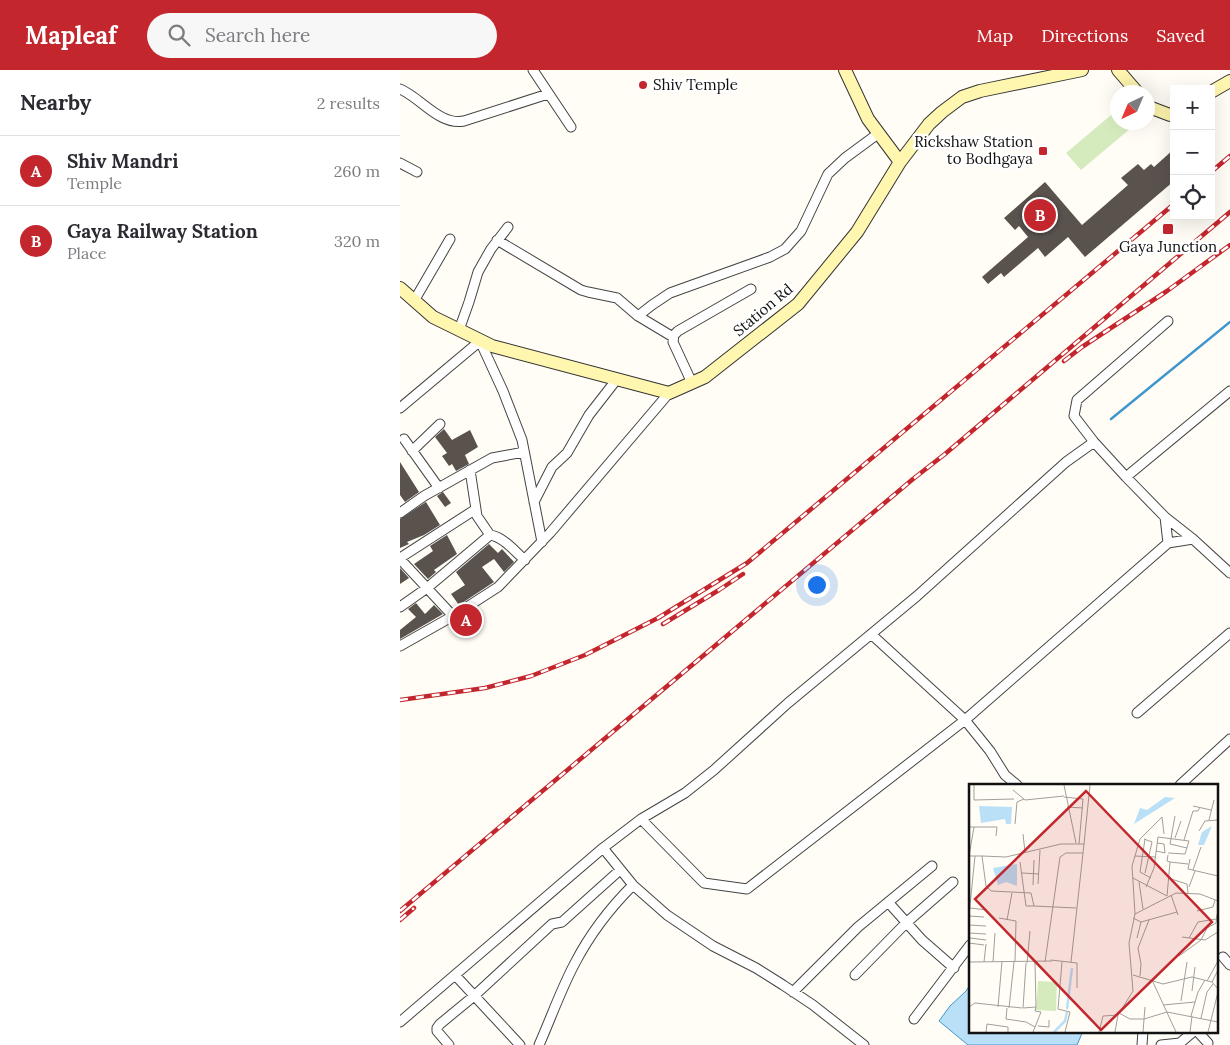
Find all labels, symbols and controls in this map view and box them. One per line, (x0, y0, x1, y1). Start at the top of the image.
search box (147, 13, 497, 58)
text: Mapleaf (25, 20, 117, 51)
icon: search (165, 21, 193, 49)
text: Search here (205, 23, 310, 47)
text: Map (977, 24, 1013, 47)
text: Directions (1041, 24, 1128, 47)
text: Saved (1156, 24, 1205, 47)
place label: Shiv Temple (653, 75, 738, 94)
marker: Shiv Temple (637, 79, 649, 91)
north arrow (1110, 85, 1155, 130)
map controls (1170, 85, 1215, 220)
button: + (1170, 85, 1215, 130)
text: Nearby (20, 89, 91, 116)
text: 2 results (317, 93, 380, 113)
button: − (1170, 130, 1215, 175)
place label: Rickshaw Station to Bodhgaya (914, 132, 1033, 168)
marker: Rickshaw Station to Bodhgaya (1037, 145, 1049, 157)
text: Shiv Mandri (67, 149, 178, 173)
text: A (31, 161, 41, 181)
text: 260 m (334, 161, 380, 181)
text: Temple (67, 173, 122, 193)
button: locate (1170, 175, 1215, 220)
pin: B (1024, 196, 1056, 234)
text: Gaya Railway Station (67, 219, 258, 243)
marker: Gaya Junction (1161, 222, 1175, 236)
text: B (31, 231, 41, 251)
text: 320 m (334, 231, 380, 251)
place label: Gaya Junction (1119, 237, 1217, 256)
text: Place (67, 243, 106, 263)
street label: Station Rd (729, 279, 796, 340)
your location (804, 572, 830, 598)
pin: A (450, 601, 482, 639)
inset map (969, 784, 1218, 1032)

